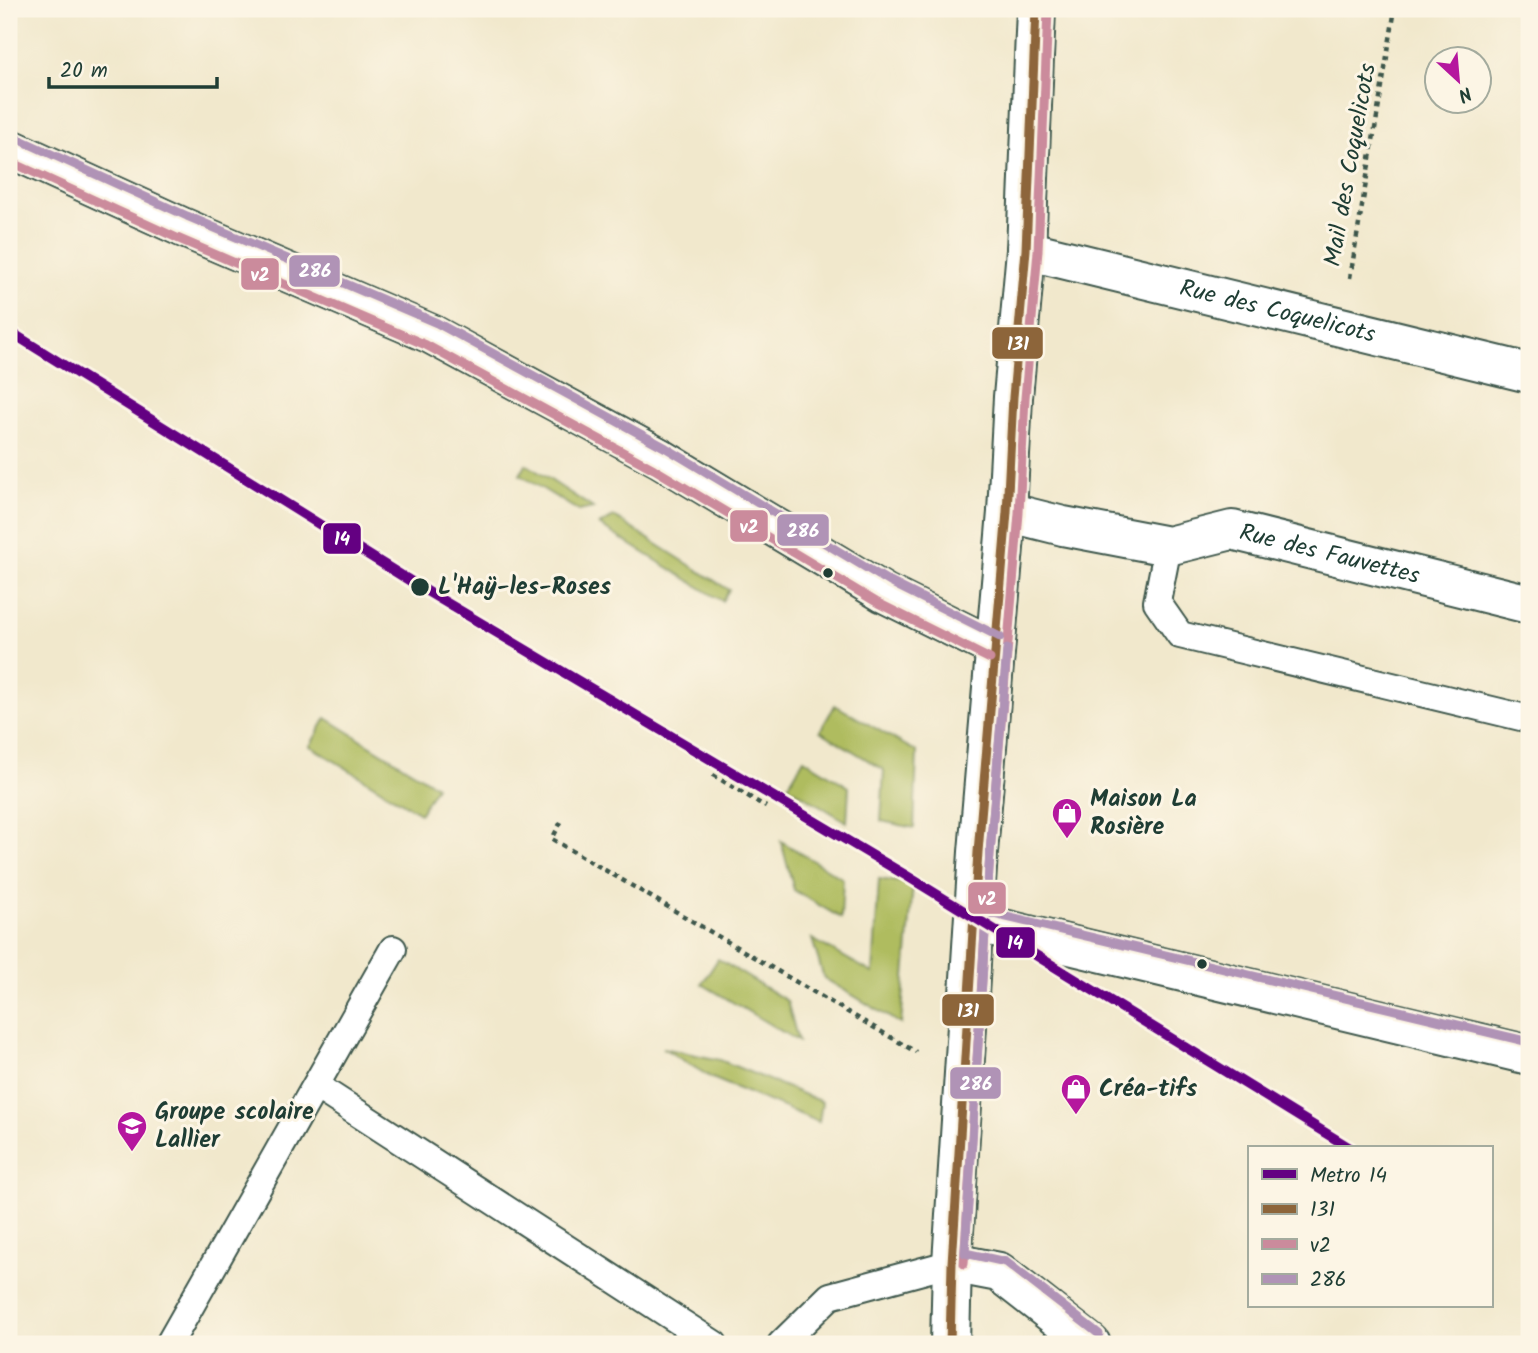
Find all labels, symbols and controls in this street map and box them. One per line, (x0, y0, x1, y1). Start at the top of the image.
scale bar (49, 46, 217, 90)
north arrow (1422, 46, 1492, 116)
text: 20 m (60, 55, 108, 88)
street label: Mail des Coquelicots (1314, 60, 1388, 270)
text: N (1453, 77, 1477, 110)
line badge: 286 (288, 254, 341, 288)
line badge: v2 (240, 257, 280, 291)
text: 286 (299, 257, 331, 287)
text: v2 (250, 261, 270, 291)
street label: Rue des Coquelicots (1176, 269, 1380, 354)
line badge: 131 (991, 326, 1044, 360)
text: 131 (1007, 330, 1029, 360)
line badge: v2 (729, 509, 769, 543)
text: v2 (739, 513, 759, 543)
line badge: 286 (776, 513, 830, 547)
street label: Rue des Fauvettes (1235, 513, 1424, 596)
text: 286 (787, 517, 819, 547)
line badge: 14 (322, 522, 362, 555)
text: 14 (334, 525, 351, 555)
unlabelled marker (821, 566, 835, 580)
place label: L'Haÿ-les-Roses (438, 568, 611, 607)
marker: L'Haÿ-les-Roses (409, 576, 431, 598)
place label: Maison La Rosière (1090, 780, 1197, 847)
shop icon: Maison La Rosière (1050, 796, 1084, 840)
line badge: v2 (967, 881, 1007, 915)
text: v2 (977, 885, 997, 915)
line badge: 14 (995, 926, 1036, 959)
text: 14 (1007, 929, 1024, 959)
unlabelled marker (1195, 957, 1209, 971)
line badge: 131 (941, 993, 995, 1027)
text: 131 (957, 997, 979, 1027)
line badge: 286 (949, 1066, 1002, 1100)
text: 286 (960, 1070, 992, 1100)
place label: Créa-tifs (1099, 1070, 1197, 1109)
shop icon: Créa-tifs (1059, 1072, 1093, 1116)
place label: Groupe scolaire Lallier (155, 1093, 314, 1160)
school or university icon: Groupe scolaire Lallier (115, 1109, 149, 1153)
legend (1248, 1146, 1492, 1308)
text: Metro 14 (1310, 1160, 1387, 1193)
text: 131 (1310, 1194, 1335, 1227)
text: v2 (1310, 1230, 1331, 1263)
text: 286 (1310, 1264, 1347, 1297)

